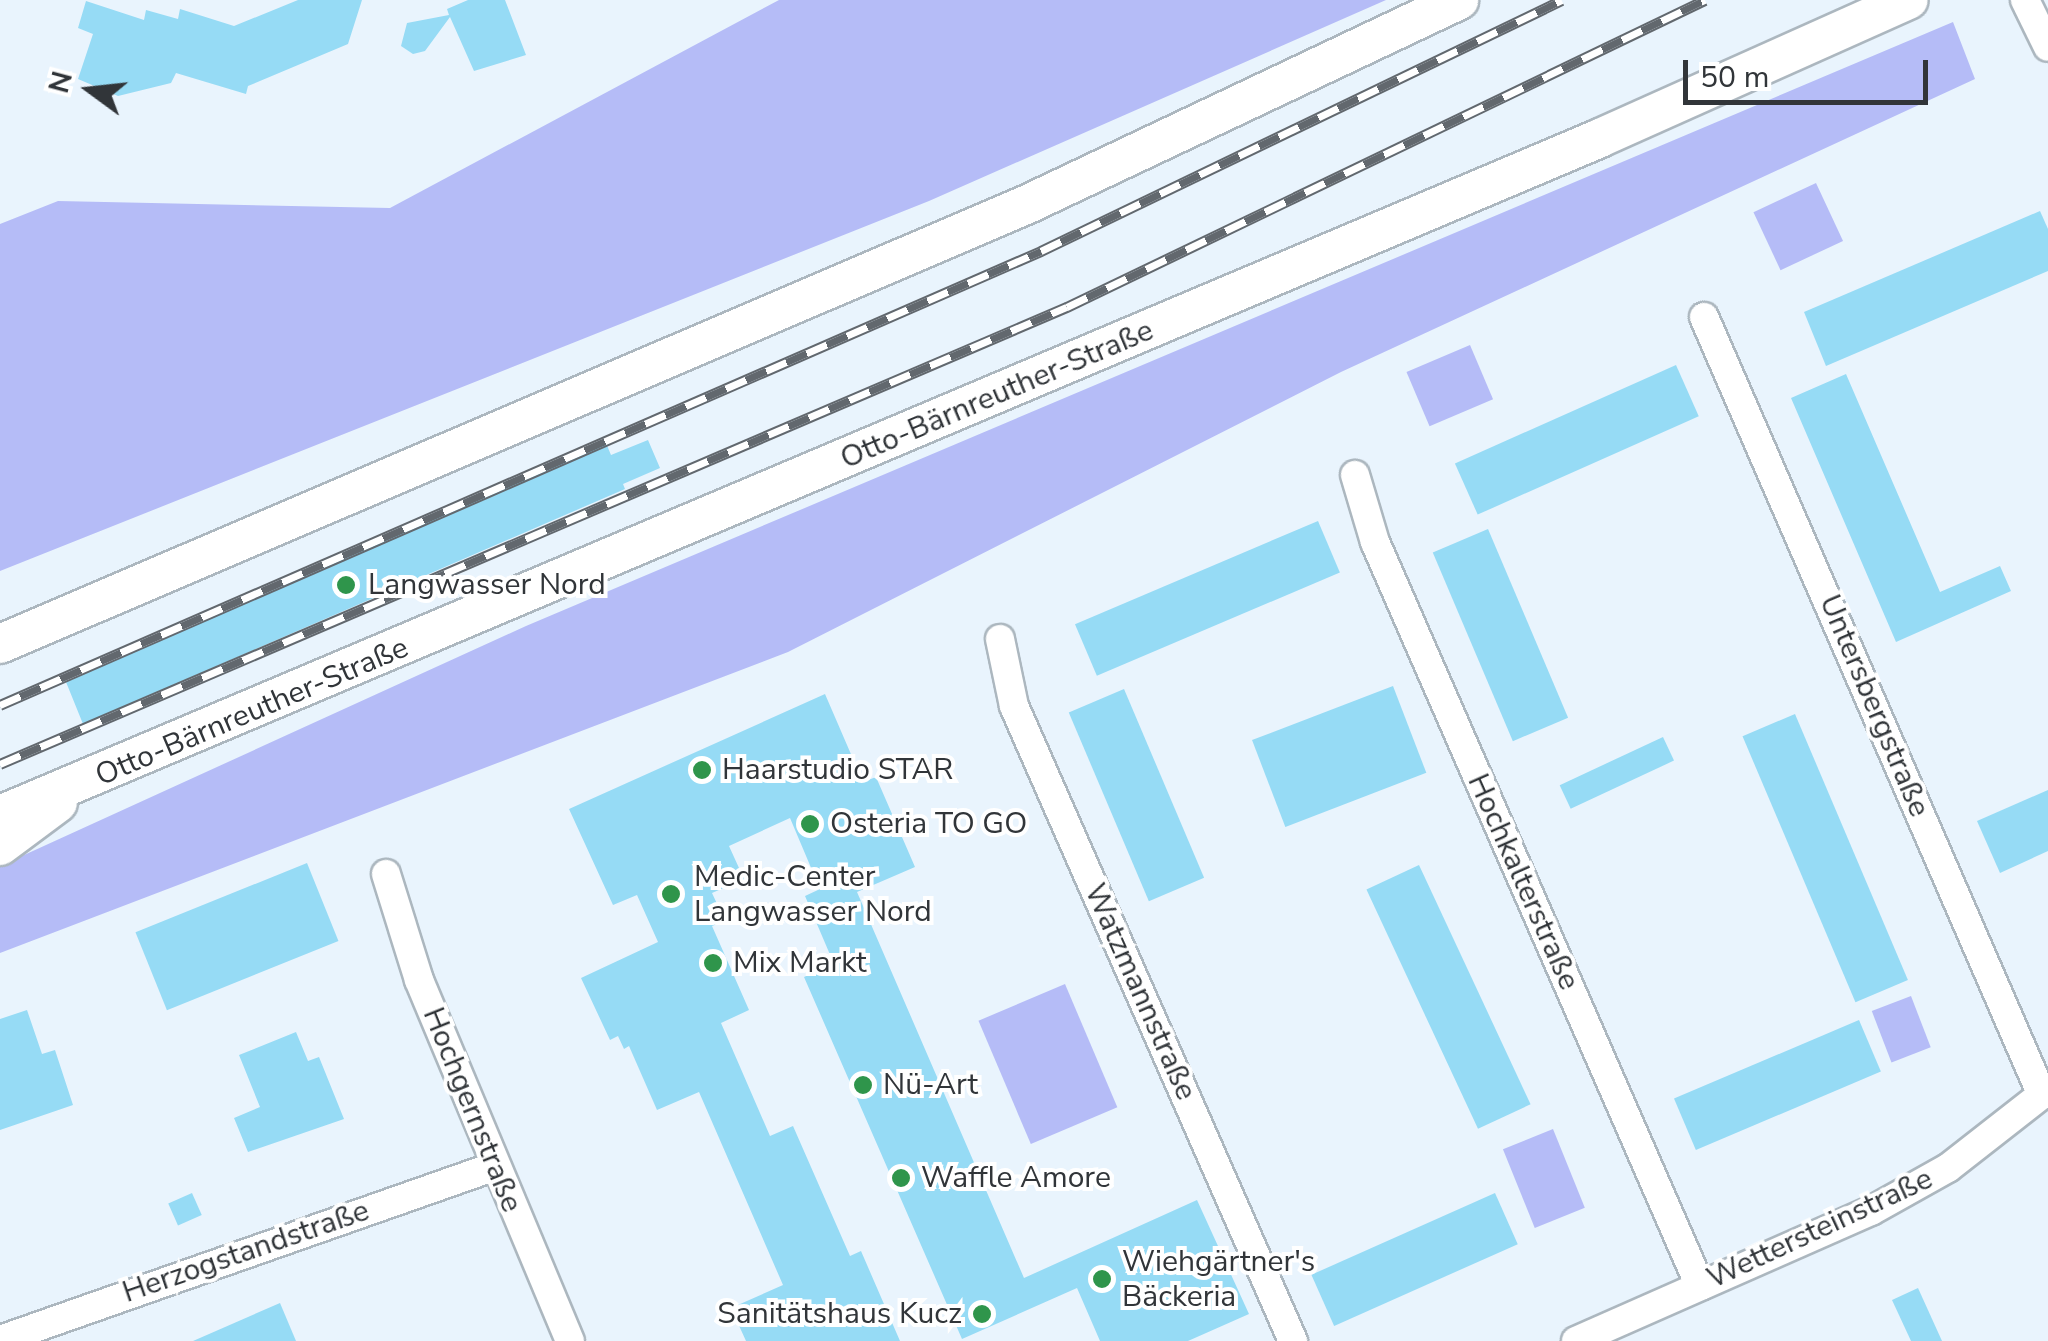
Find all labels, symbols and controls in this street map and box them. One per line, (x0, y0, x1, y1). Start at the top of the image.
north arrow (40, 40, 140, 140)
scale bar (1688, 40, 1933, 102)
text: 50 m (1700, 57, 1769, 98)
text: N (40, 67, 82, 97)
street label: Otto-Bärnreuther-Straße (835, 313, 1159, 477)
place label: Langwasser Nord (368, 567, 606, 603)
marker: Langwasser Nord (333, 572, 359, 598)
street label: Untersbergstraße (1811, 590, 1937, 822)
street label: Otto-Bärnreuther-Straße (90, 630, 414, 794)
place label: Haarstudio STAR (722, 752, 953, 788)
marker: Haarstudio STAR (691, 759, 713, 781)
street label: Hochkalterstraße (1459, 769, 1587, 995)
place label: Osteria TO GO (830, 806, 1027, 842)
marker: Osteria TO GO (799, 813, 821, 835)
place label: Medic-Center Langwasser Nord (694, 859, 932, 930)
street label: Watzmannstraße (1076, 878, 1204, 1106)
marker: Medic-Center Langwasser Nord (658, 881, 684, 907)
place label: Mix Markt (733, 945, 866, 981)
marker: Mix Markt (702, 952, 724, 974)
street label: Hochgernstraße (415, 1002, 529, 1218)
place label: Nü-Art (883, 1067, 978, 1103)
marker: Nü-Art (852, 1074, 874, 1096)
place label: Waffle Amore (921, 1160, 1111, 1196)
street label: Wettersteinstraße (1702, 1161, 1938, 1297)
marker: Waffle Amore (890, 1167, 912, 1189)
street label: Herzogstandstraße (118, 1193, 374, 1311)
place label: Wiehgärtner's Bäckeria (1122, 1244, 1315, 1314)
marker: Wiehgärtner's Bäckeria (1091, 1268, 1113, 1290)
place label: Sanitätshaus Kucz (717, 1296, 962, 1332)
marker: Sanitätshaus Kucz (971, 1303, 993, 1325)

